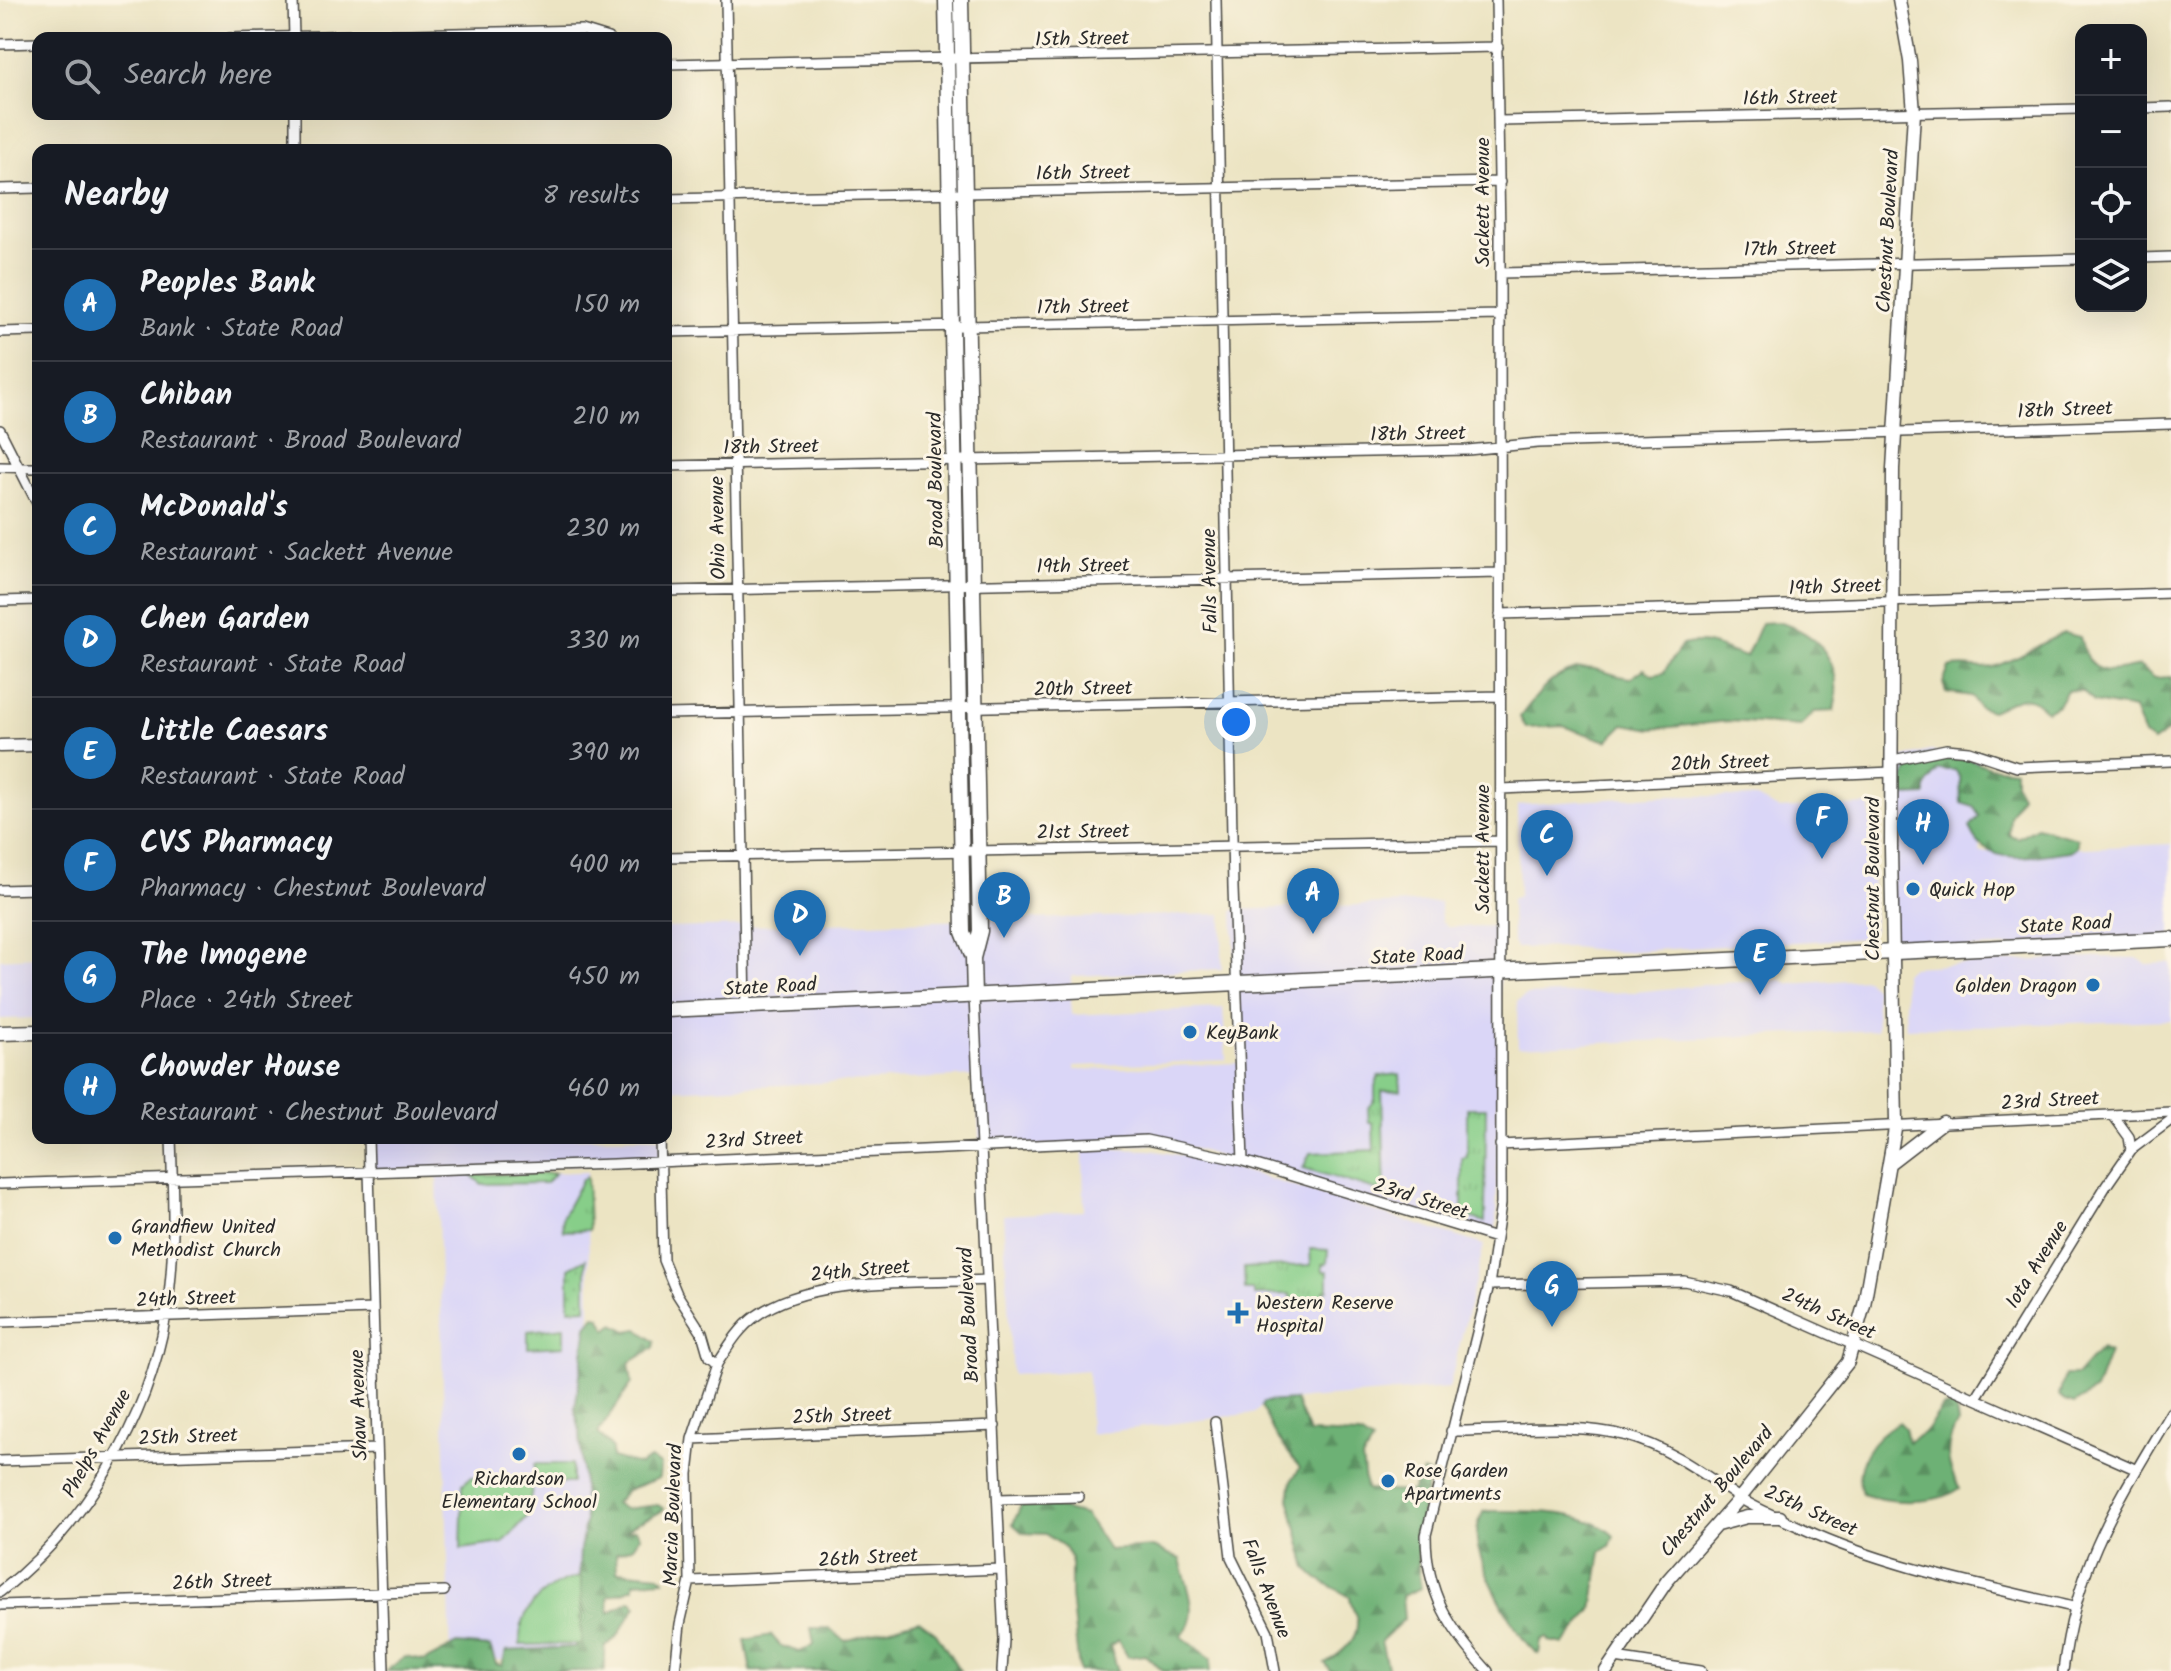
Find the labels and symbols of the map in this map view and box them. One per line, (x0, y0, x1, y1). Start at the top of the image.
street label: 15th Street (1035, 23, 1130, 57)
street label: 16th Street (1742, 82, 1838, 116)
street label: Sackett Avenue (1468, 137, 1500, 267)
street label: Chestnut Boulevard (1869, 147, 1909, 314)
street label: 16th Street (1035, 157, 1131, 191)
street label: 17th Street (1743, 233, 1837, 267)
street label: 17th Street (1036, 291, 1130, 325)
street label: 18th Street (2017, 393, 2114, 429)
street label: Broad Boulevard (920, 411, 954, 548)
street label: 18th Street (1370, 418, 1466, 452)
street label: 18th Street (723, 431, 819, 465)
street label: Ohio Avenue (702, 476, 736, 580)
street label: Falls Avenue (1194, 528, 1228, 634)
street label: 19th Street (1036, 550, 1130, 584)
street label: 19th Street (1788, 570, 1882, 606)
street label: 20th Street (1033, 673, 1133, 707)
your location (1216, 702, 1256, 742)
street label: 20th Street (1670, 746, 1770, 782)
street label: Sackett Avenue (1468, 784, 1500, 914)
pin: F (1796, 793, 1848, 859)
street label: Chestnut Boulevard (1858, 796, 1890, 961)
pin: H (1897, 799, 1949, 865)
pin: C (1521, 810, 1573, 876)
street label: 21st Street (1036, 816, 1130, 850)
pin: A (1287, 868, 1339, 934)
pin: B (978, 872, 1030, 938)
place label: Quick Hop (1929, 875, 2015, 907)
marker: Quick Hop (1904, 880, 1922, 898)
pin: D (774, 890, 826, 956)
street label: State Road (2018, 908, 2113, 944)
pin: E (1734, 929, 1786, 995)
street label: State Road (1370, 939, 1465, 975)
street label: State Road (723, 970, 818, 1006)
place label: Golden Dragon (1955, 971, 2077, 1003)
marker: Golden Dragon (2084, 976, 2102, 994)
place label: KeyBank (1206, 1018, 1279, 1050)
marker: KeyBank (1181, 1023, 1199, 1041)
street label: 23rd Street (2000, 1083, 2100, 1121)
street label: 23rd Street (704, 1122, 804, 1160)
street label: 23rd Street (1369, 1170, 1472, 1230)
place label: Grandfiew United Methodist Church (131, 1212, 281, 1267)
street label: Iota Avenue (1998, 1214, 2078, 1316)
marker: Grandfiew United Methodist Church (106, 1229, 124, 1247)
street label: Broad Boulevard (950, 1245, 990, 1383)
street label: 24th Street (809, 1252, 912, 1292)
pin: G (1526, 1261, 1578, 1327)
street label: 24th Street (1776, 1280, 1881, 1350)
street label: 24th Street (136, 1282, 237, 1318)
place label: Western Reserve Hospital (1256, 1288, 1393, 1343)
marker: Western Reserve Hospital (1227, 1302, 1249, 1324)
street label: Shaw Avenue (342, 1349, 378, 1461)
street label: Phelps Avenue (55, 1384, 141, 1504)
street label: 25th Street (792, 1399, 893, 1435)
street label: Chestnut Boulevard (1653, 1419, 1783, 1565)
street label: 25th Street (138, 1420, 239, 1456)
street label: Marcia Boulevard (656, 1442, 693, 1587)
marker: Richardson Elementary School (510, 1445, 528, 1463)
place label: Rose Garden Apartments (1404, 1456, 1508, 1511)
place label: Richardson Elementary School (441, 1464, 597, 1519)
marker: Rose Garden Apartments (1379, 1472, 1397, 1490)
street label: 25th Street (1758, 1477, 1862, 1547)
street label: Falls Avenue (1231, 1534, 1299, 1643)
street label: 26th Street (817, 1540, 919, 1578)
street label: 26th Street (172, 1565, 273, 1601)

